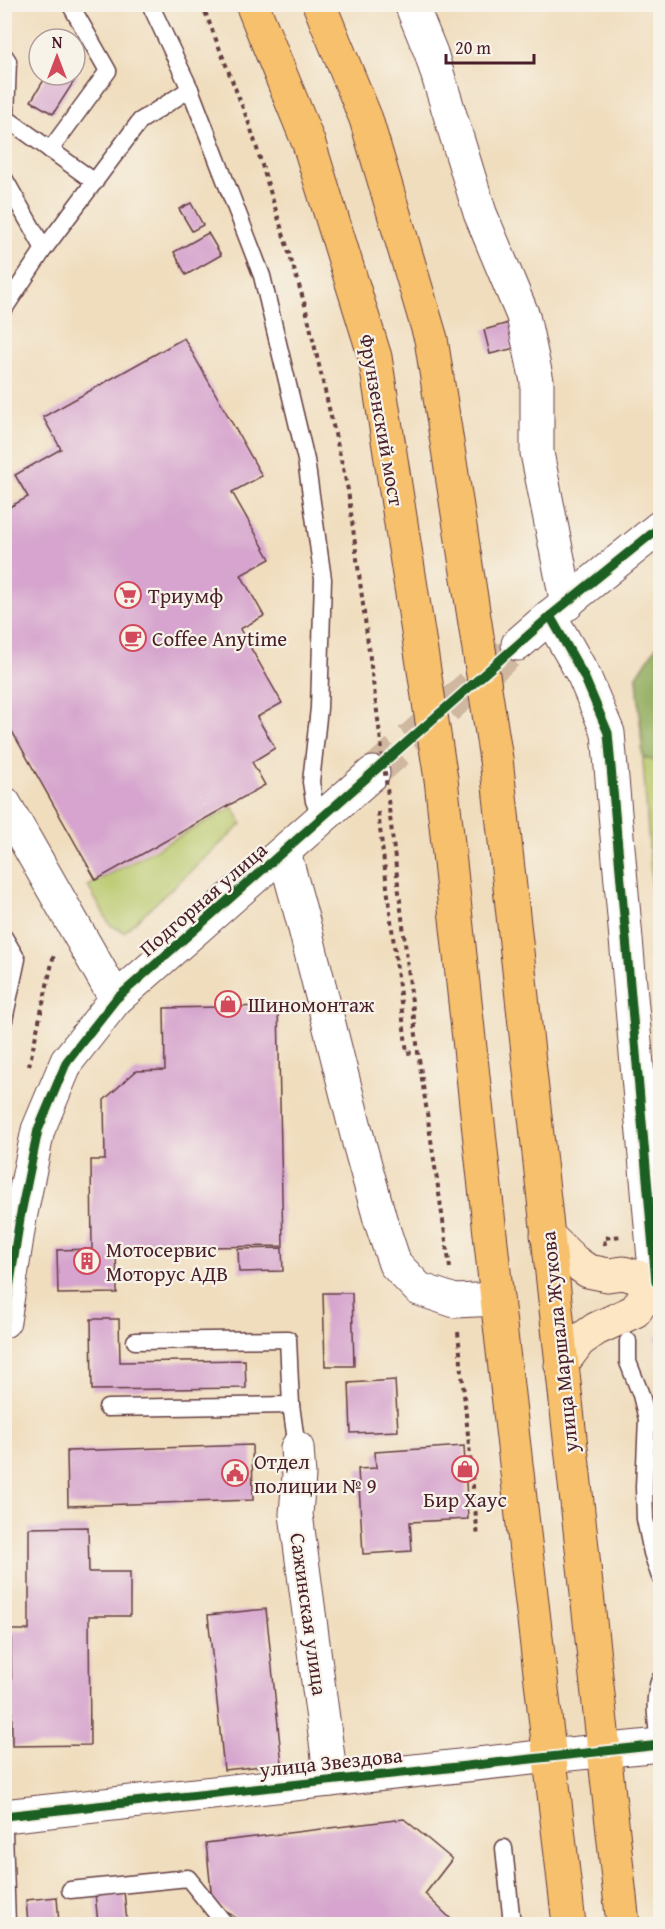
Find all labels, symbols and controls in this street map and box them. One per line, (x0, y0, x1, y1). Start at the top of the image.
north arrow (27, 27, 87, 87)
scale bar (446, 27, 534, 65)
text: N (52, 30, 63, 54)
text: 20 m (455, 34, 491, 61)
street label: Фрунзенский мост (352, 332, 412, 508)
supermarket icon: Триумф (113, 580, 143, 610)
place label: Триумф (148, 580, 223, 611)
cafe icon: Coffee Anytime (118, 623, 148, 653)
place label: Coffee Anytime (152, 623, 287, 654)
street label: Подгорная улица (132, 835, 274, 963)
shop icon: Шиномонтаж (213, 989, 243, 1019)
place label: Шиномонтаж (248, 989, 375, 1020)
street label: улица Маршала Жукова (532, 1230, 586, 1455)
place label: Мотосервис Моторус АДВ (106, 1234, 228, 1289)
building icon: Мотосервис Моторус АДВ (72, 1246, 102, 1276)
place label: Отдел полиции № 9 (254, 1446, 377, 1501)
shop icon: Бир Хаус (450, 1454, 480, 1484)
public building icon: Отдел полиции № 9 (220, 1458, 250, 1488)
place label: Бир Хаус (423, 1484, 507, 1515)
street label: Сажинская улица (282, 1531, 336, 1697)
street label: улица Звездова (257, 1739, 404, 1785)

